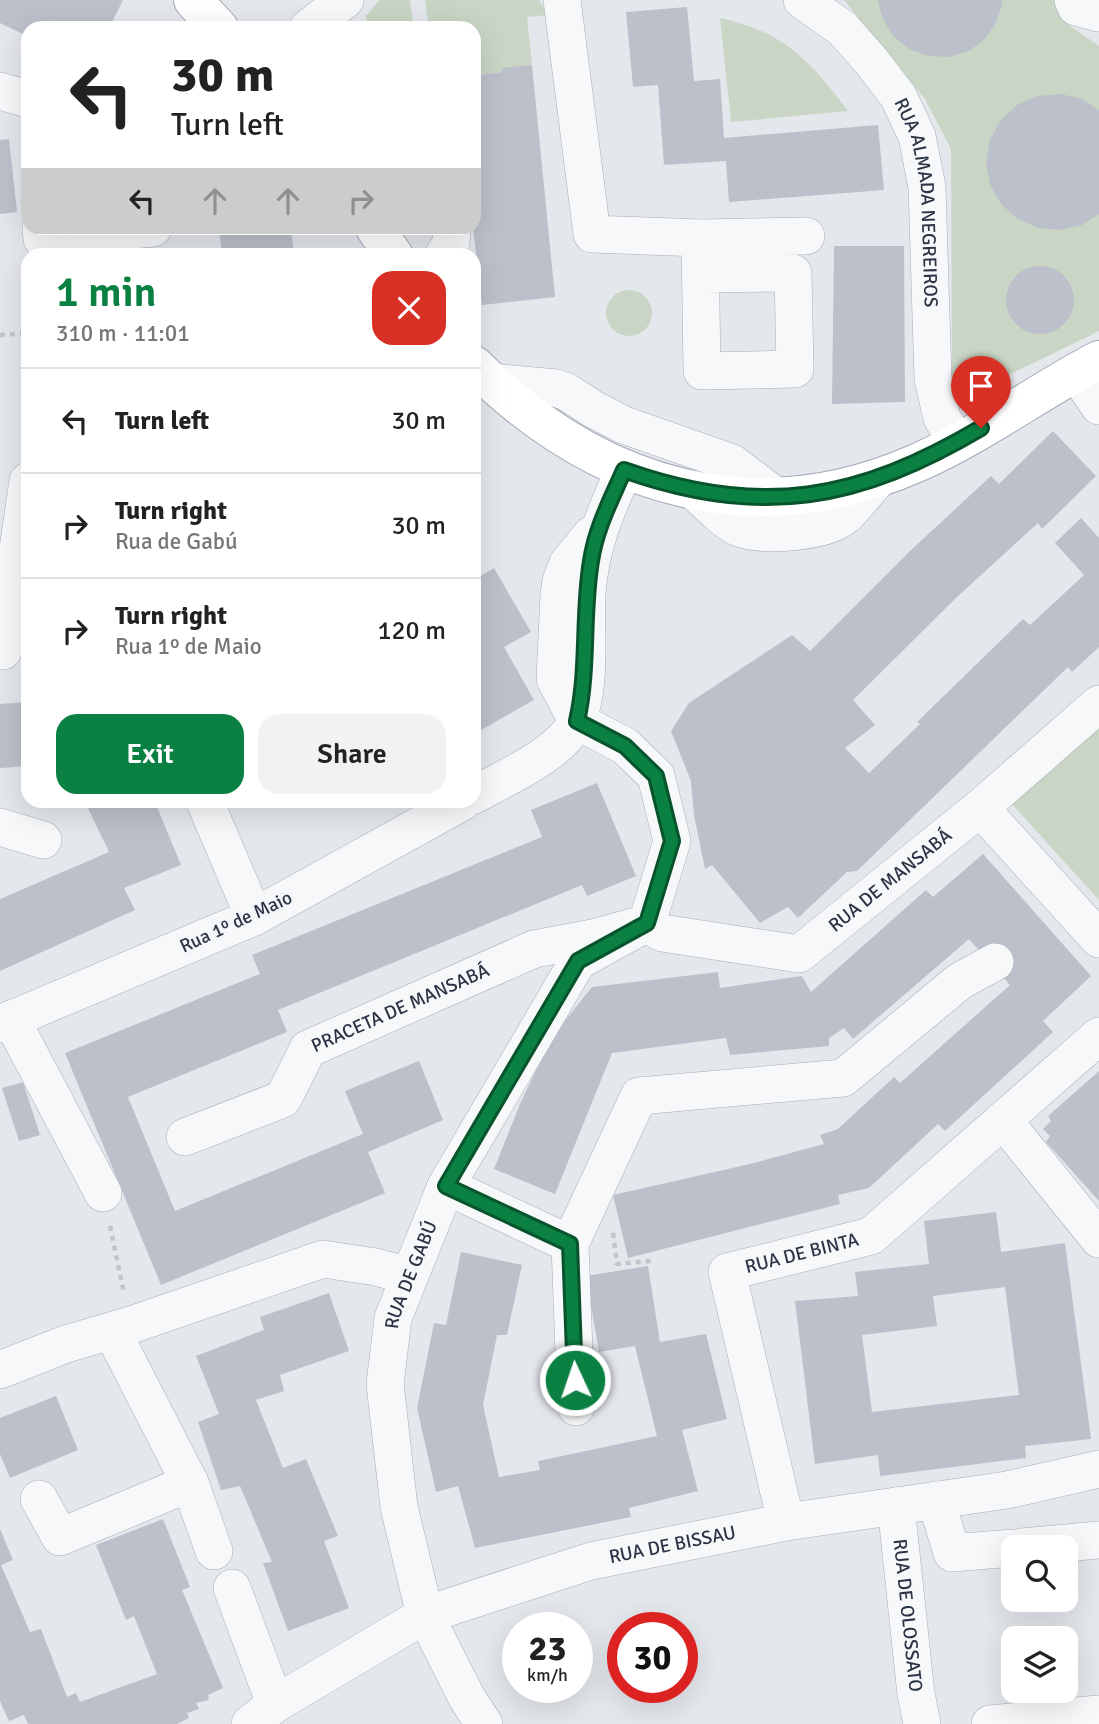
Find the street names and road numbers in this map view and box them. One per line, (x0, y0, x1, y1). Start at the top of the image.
street label: RUA ALMADA NEGREIROS (889, 94, 943, 308)
street label: RUA DE MANSABÁ (824, 823, 957, 937)
street label: Rua 1º de Maio (176, 885, 296, 959)
street label: PRACETA DE MANSABÁ (308, 958, 493, 1058)
street label: RUA DE GABÚ (380, 1217, 443, 1330)
street label: RUA DE BINTA (742, 1227, 862, 1279)
street label: RUA DE BISSAU (607, 1520, 738, 1569)
street label: RUA DE OLOSSATO (888, 1538, 928, 1693)

